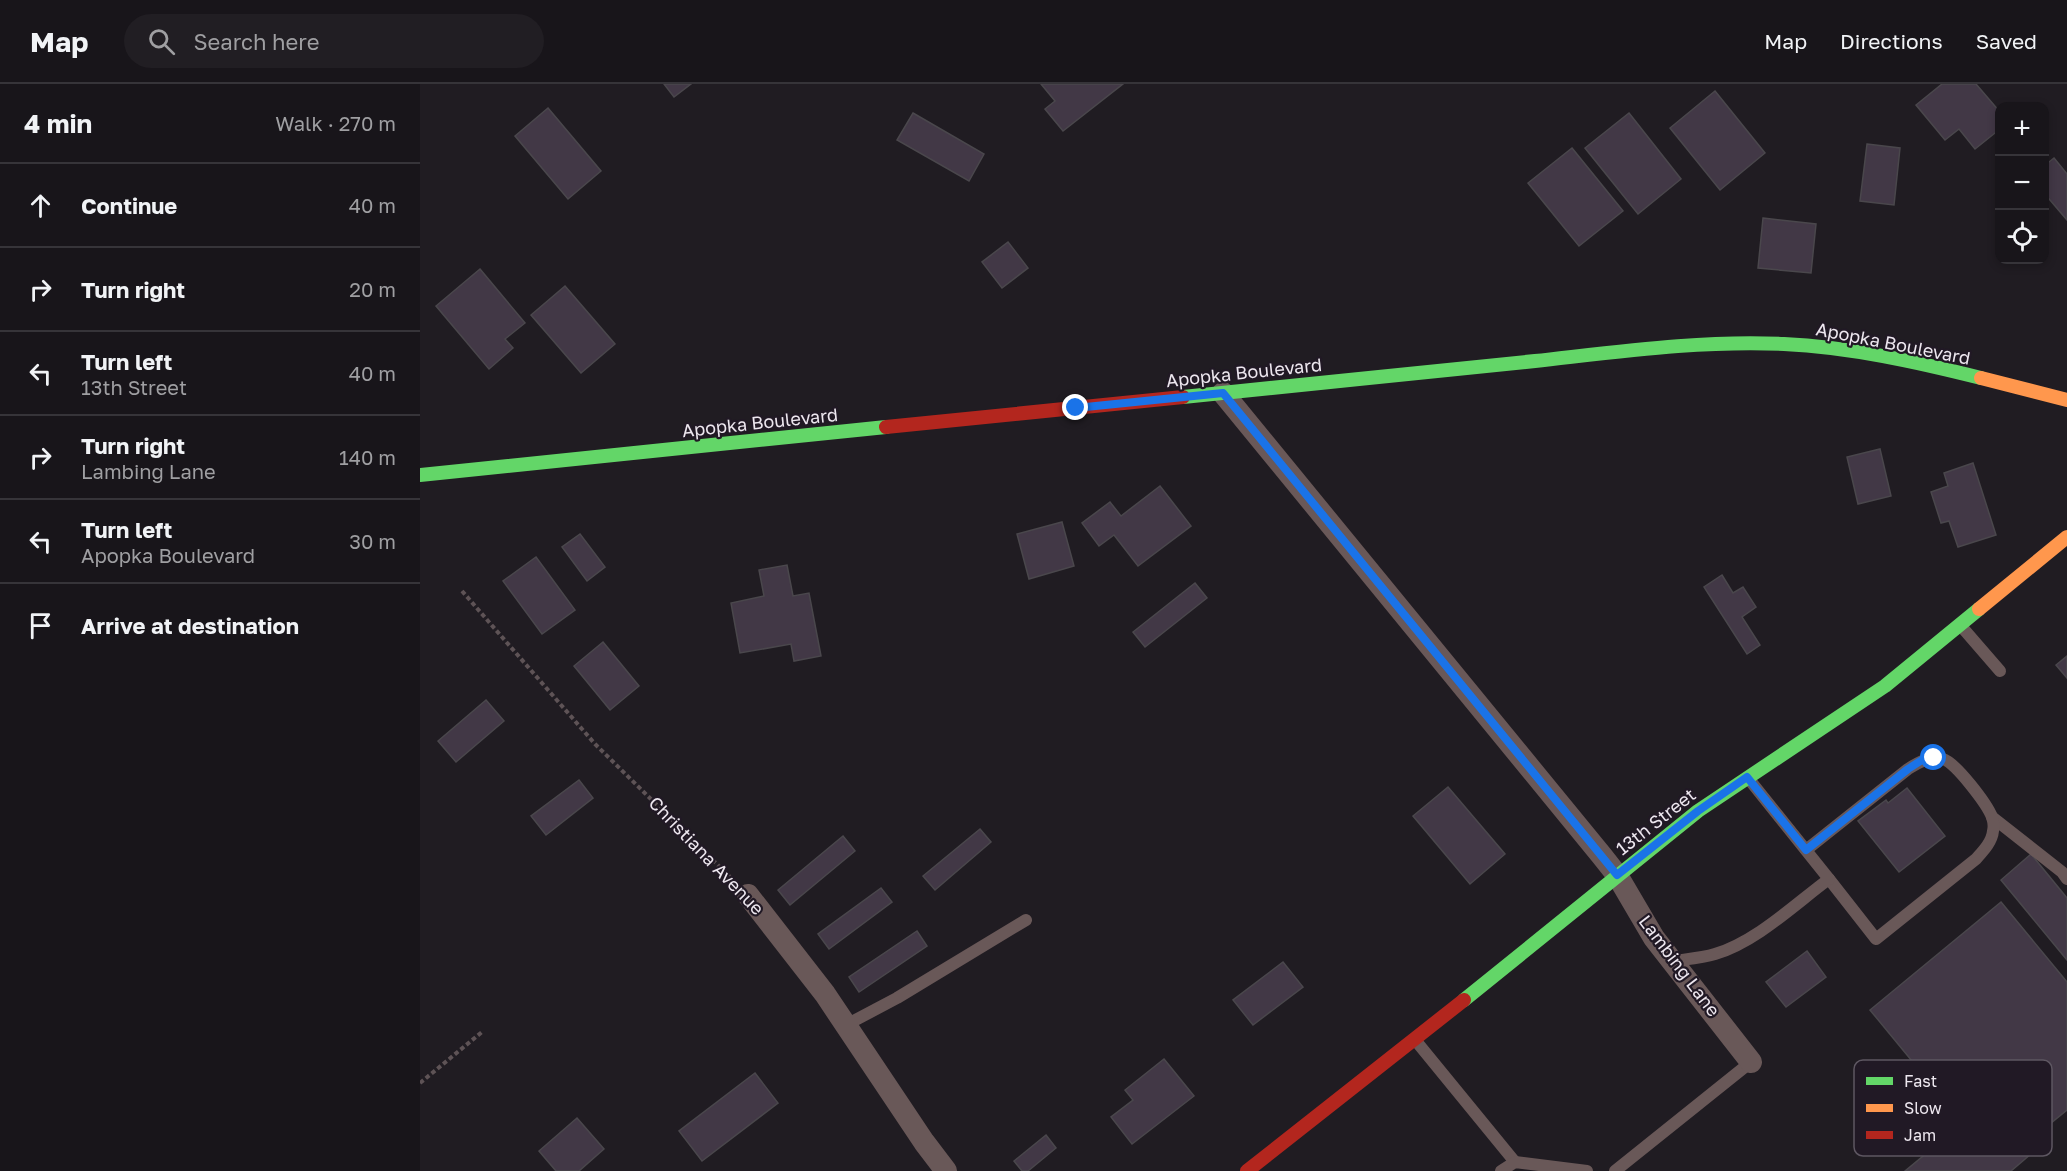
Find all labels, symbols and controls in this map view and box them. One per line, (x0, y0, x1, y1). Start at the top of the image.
search box (124, 14, 544, 68)
text: Map (30, 25, 88, 58)
icon: search (145, 25, 178, 58)
text: Search here (193, 28, 319, 55)
text: Map (1764, 28, 1807, 54)
text: Directions (1840, 28, 1943, 54)
text: Saved (1976, 28, 2037, 54)
map controls (1995, 102, 2049, 264)
button: + (1995, 102, 2049, 156)
text: 4 min (24, 108, 92, 139)
text: Walk · 270 m (275, 111, 396, 135)
button: − (1995, 156, 2049, 210)
icon: ahead (24, 189, 57, 222)
text: Continue (81, 192, 177, 219)
text: 40 m (349, 193, 396, 217)
button: locate (1995, 210, 2049, 264)
icon: right (24, 273, 57, 306)
text: Turn right (81, 276, 185, 303)
text: 20 m (349, 277, 396, 301)
street label: Apopka Boulevard (1814, 317, 1972, 369)
text: Turn left (81, 348, 172, 375)
street label: Apopka Boulevard (1165, 353, 1323, 391)
icon: left (24, 357, 57, 390)
text: 40 m (349, 361, 396, 385)
text: 13th Street (81, 375, 187, 399)
route end (1062, 394, 1088, 420)
street label: Apopka Boulevard (681, 403, 839, 441)
text: Turn right (81, 432, 185, 459)
icon: right (24, 441, 57, 474)
text: 140 m (339, 445, 396, 469)
text: Lambing Lane (81, 459, 216, 483)
text: Turn left (81, 516, 172, 543)
icon: left (24, 525, 57, 558)
text: 30 m (349, 529, 396, 553)
text: Apopka Boulevard (81, 543, 255, 567)
icon: arrive (24, 609, 57, 642)
text: Arrive at destination (81, 612, 299, 639)
route start (1920, 744, 1946, 770)
street label: 13th Street (1611, 783, 1700, 859)
street label: Christiana Avenue (645, 791, 769, 919)
street label: Lambing Lane (1635, 910, 1725, 1020)
legend (1854, 1060, 2052, 1156)
text: Fast (1904, 1071, 1937, 1091)
text: Slow (1904, 1098, 1942, 1118)
text: Jam (1904, 1125, 1936, 1145)

